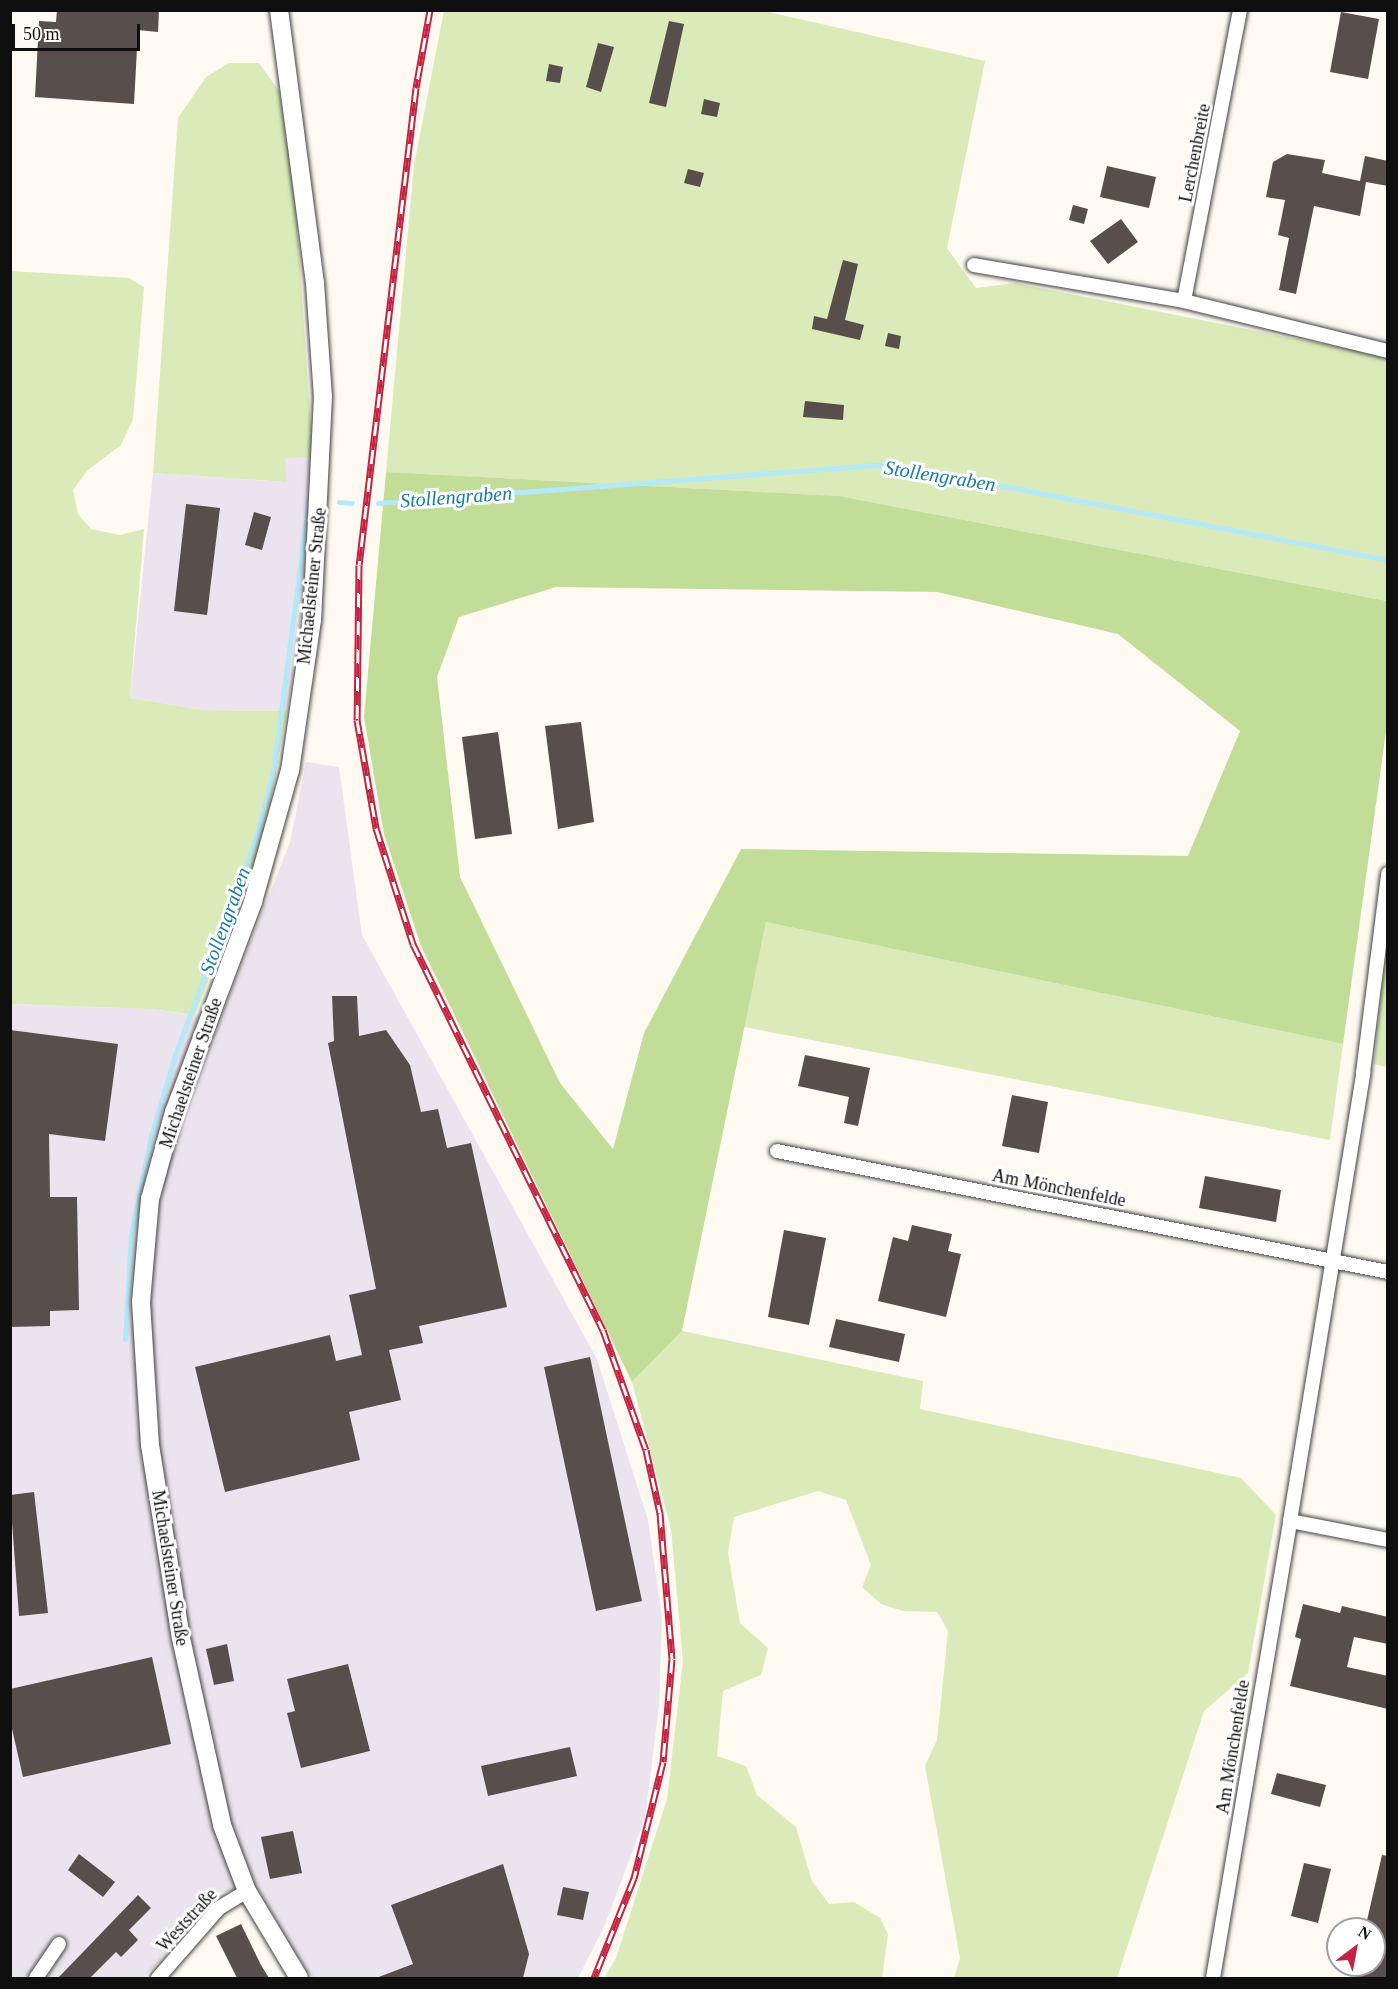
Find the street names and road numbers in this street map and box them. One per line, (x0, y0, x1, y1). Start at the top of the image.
street label: Lerchenbreite (1175, 102, 1215, 204)
street label: Michaelsteiner Straße (293, 507, 331, 665)
street label: Michaelsteiner Straße (155, 995, 227, 1151)
street label: Am Mönchenfelde (990, 1164, 1128, 1212)
street label: Michaelsteiner Straße (147, 1489, 193, 1647)
street label: Am Mönchenfelde (1212, 1678, 1254, 1816)
street label: Weststraße (152, 1884, 222, 1956)

